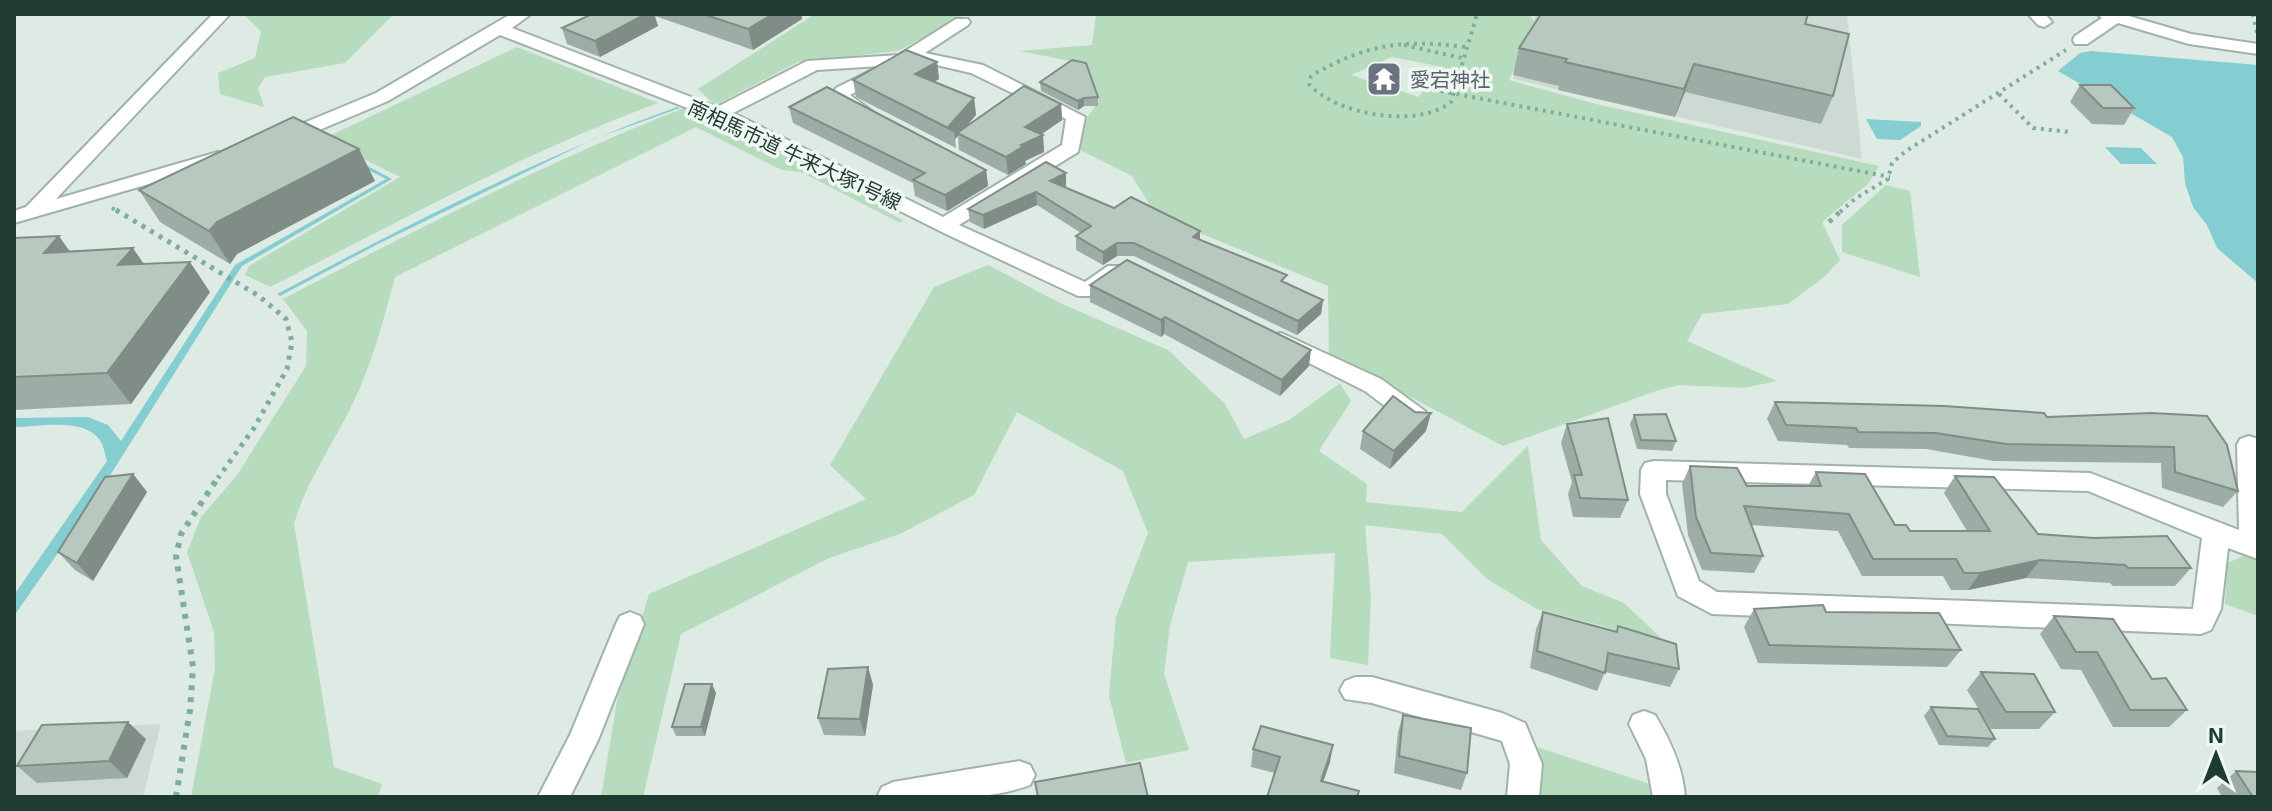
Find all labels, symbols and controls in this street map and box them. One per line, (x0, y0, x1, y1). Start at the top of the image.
temple icon: 愛宕神社 (1365, 60, 1403, 98)
place label: 愛宕神社 (1410, 67, 1490, 91)
street label: 南相馬市道 牛来大塚1号線 (685, 94, 905, 214)
north arrow (2176, 715, 2256, 795)
text: N (2208, 721, 2224, 747)

